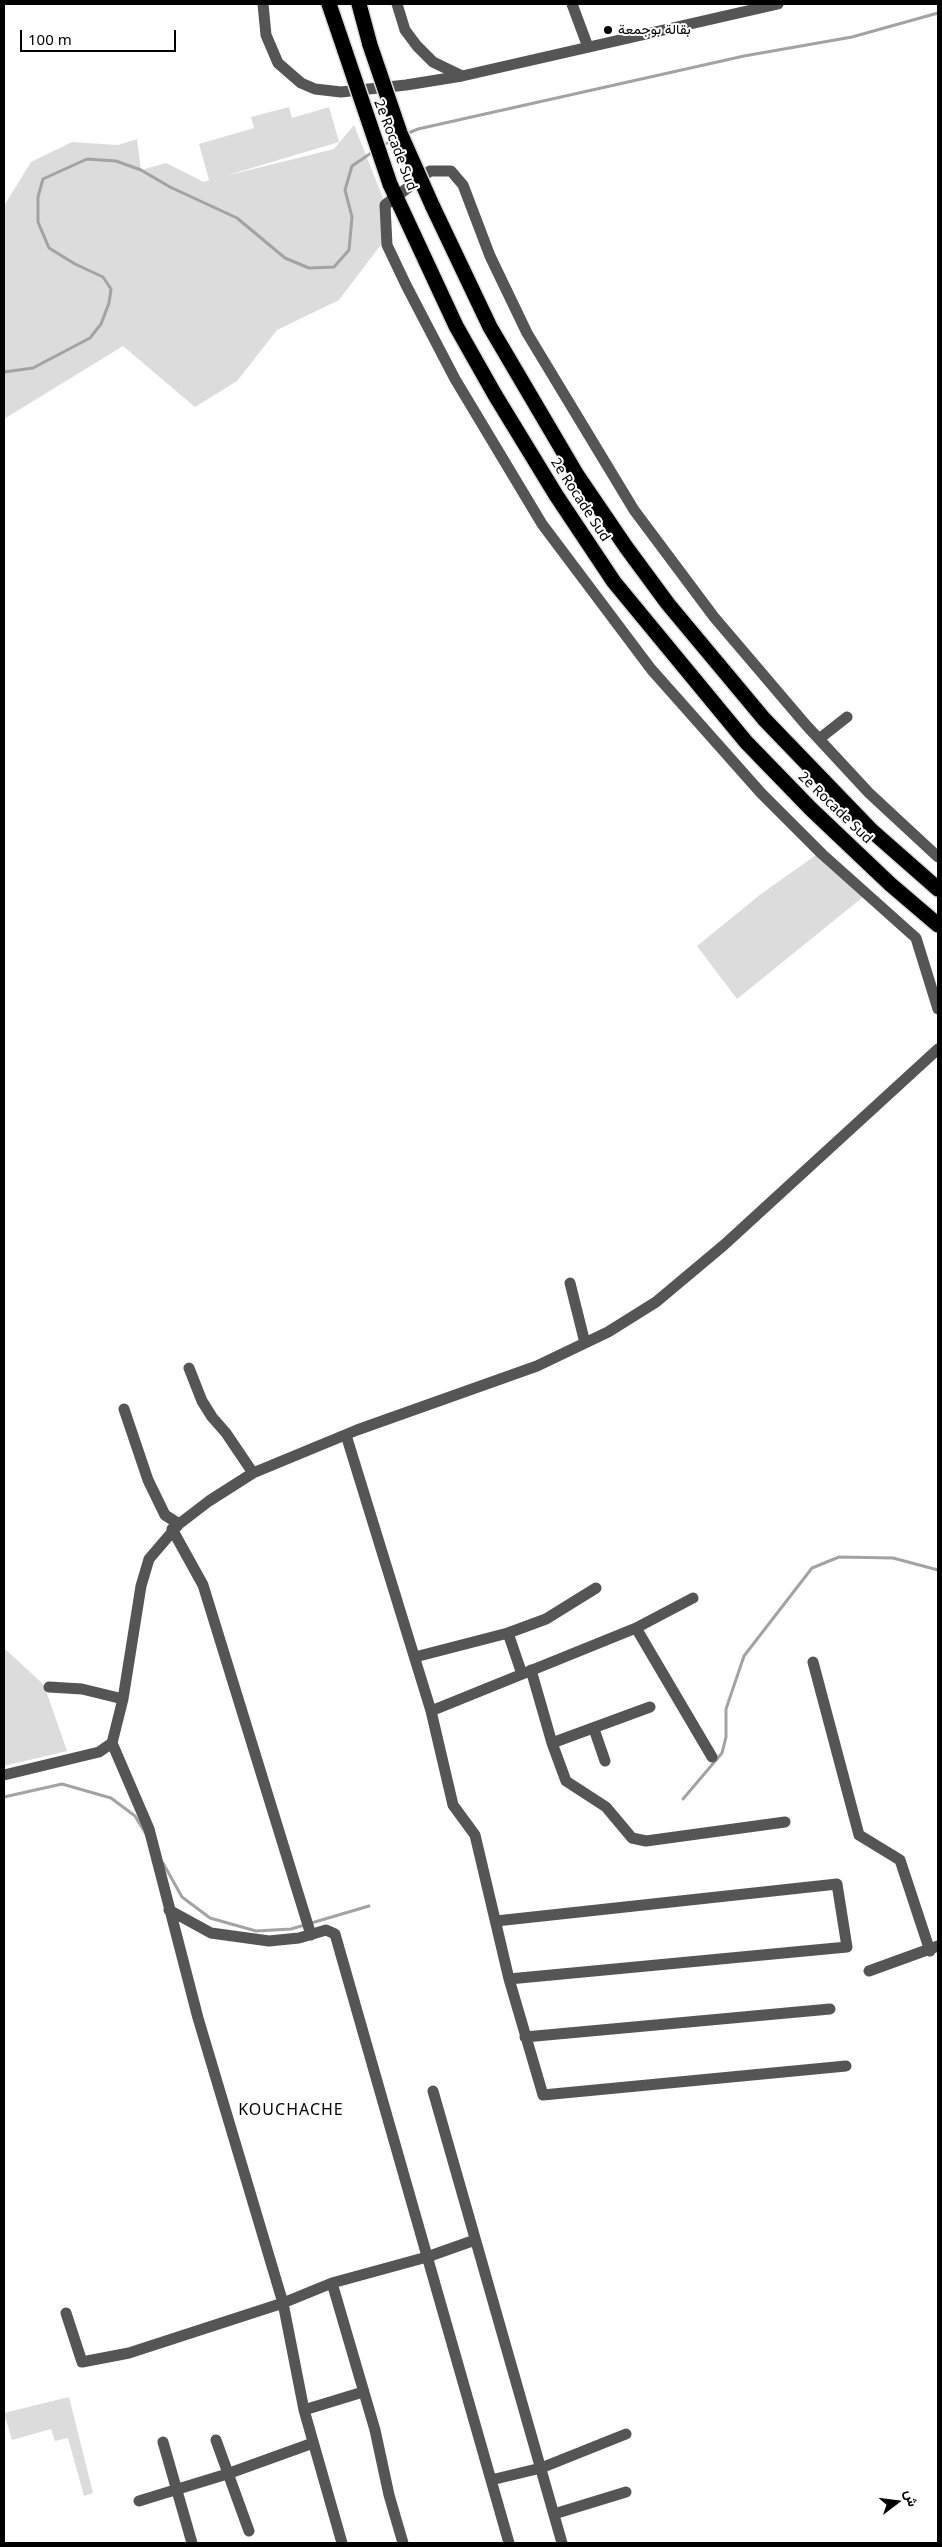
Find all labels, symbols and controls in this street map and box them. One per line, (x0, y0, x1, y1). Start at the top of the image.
scale bar (22, 20, 179, 52)
place label: بقالة بوجمعة (618, 22, 691, 38)
marker: بقالة بوجمعة (602, 24, 614, 36)
text: 100 m (28, 29, 72, 49)
street label: 2e Rocade Sud (370, 97, 420, 193)
street label: 2e Rocade Sud (547, 455, 613, 545)
street label: 2e Rocade Sud (794, 768, 876, 848)
district label: KOUCHACHE (237, 2100, 345, 2120)
north arrow (872, 2477, 922, 2527)
text: ش (901, 2487, 923, 2509)

